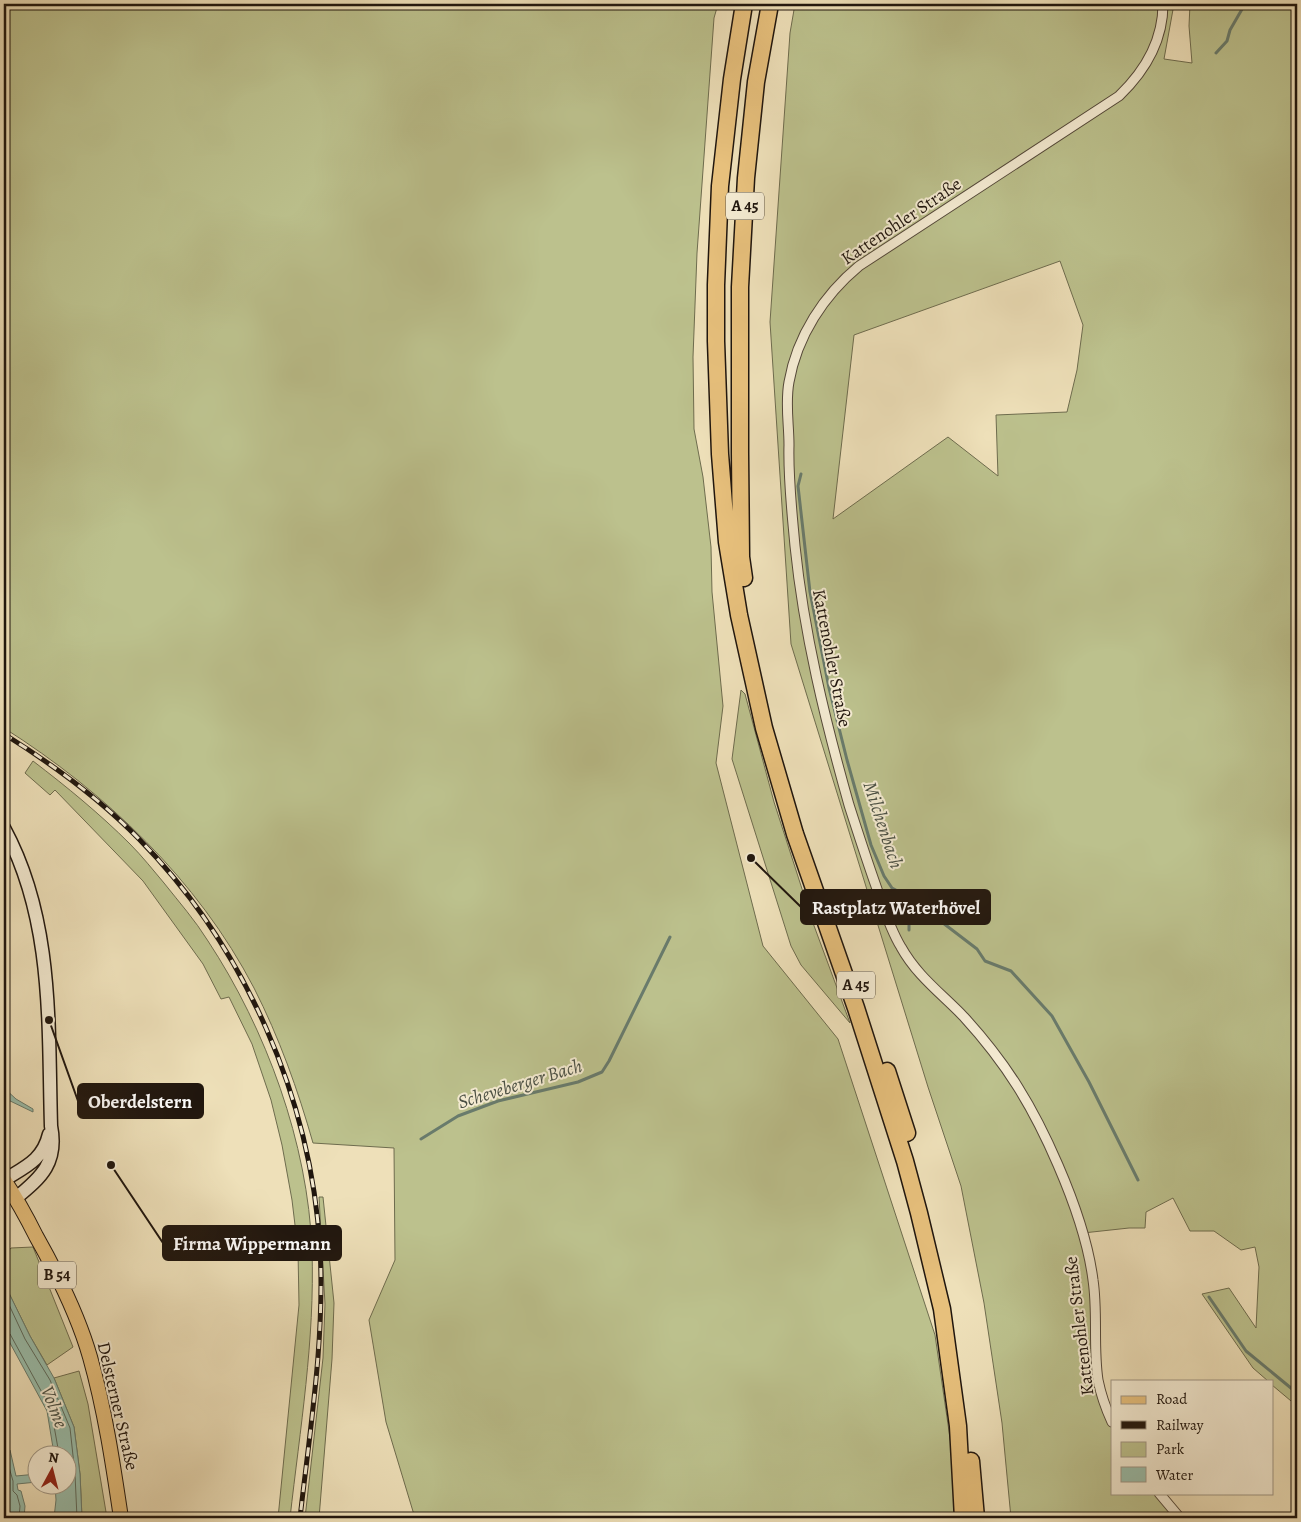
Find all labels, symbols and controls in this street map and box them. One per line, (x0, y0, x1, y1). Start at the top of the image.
street label: Kattenohler Straße (836, 172, 966, 270)
road number: A 45 (726, 192, 764, 220)
street label: Kattenohler Straße (807, 587, 857, 729)
water label: Milchenbach (857, 778, 909, 872)
callout: Rastplatz Waterhövel (801, 890, 990, 924)
text: Rastplatz Waterhövel (812, 895, 980, 921)
road number: A 45 (837, 972, 875, 998)
water label: Scheveberger Bach (455, 1053, 585, 1115)
callout: Oberdelstern (78, 1084, 203, 1118)
text: Oberdelstern (88, 1089, 192, 1115)
callout: Firma Wippermann (163, 1226, 341, 1260)
text: Firma Wippermann (173, 1231, 331, 1257)
street label: Kattenohler Straße (1059, 1255, 1099, 1397)
road number: B 54 (38, 1262, 76, 1288)
street label: Delsterner Straße (92, 1340, 144, 1472)
legend (1111, 1380, 1274, 1494)
water label: Volme (34, 1382, 74, 1432)
text: Road (1156, 1389, 1188, 1409)
text: Railway (1156, 1415, 1204, 1435)
text: Park (1156, 1439, 1185, 1459)
north arrow (28, 1444, 78, 1494)
text: N (47, 1448, 60, 1468)
text: Water (1155, 1465, 1193, 1485)

